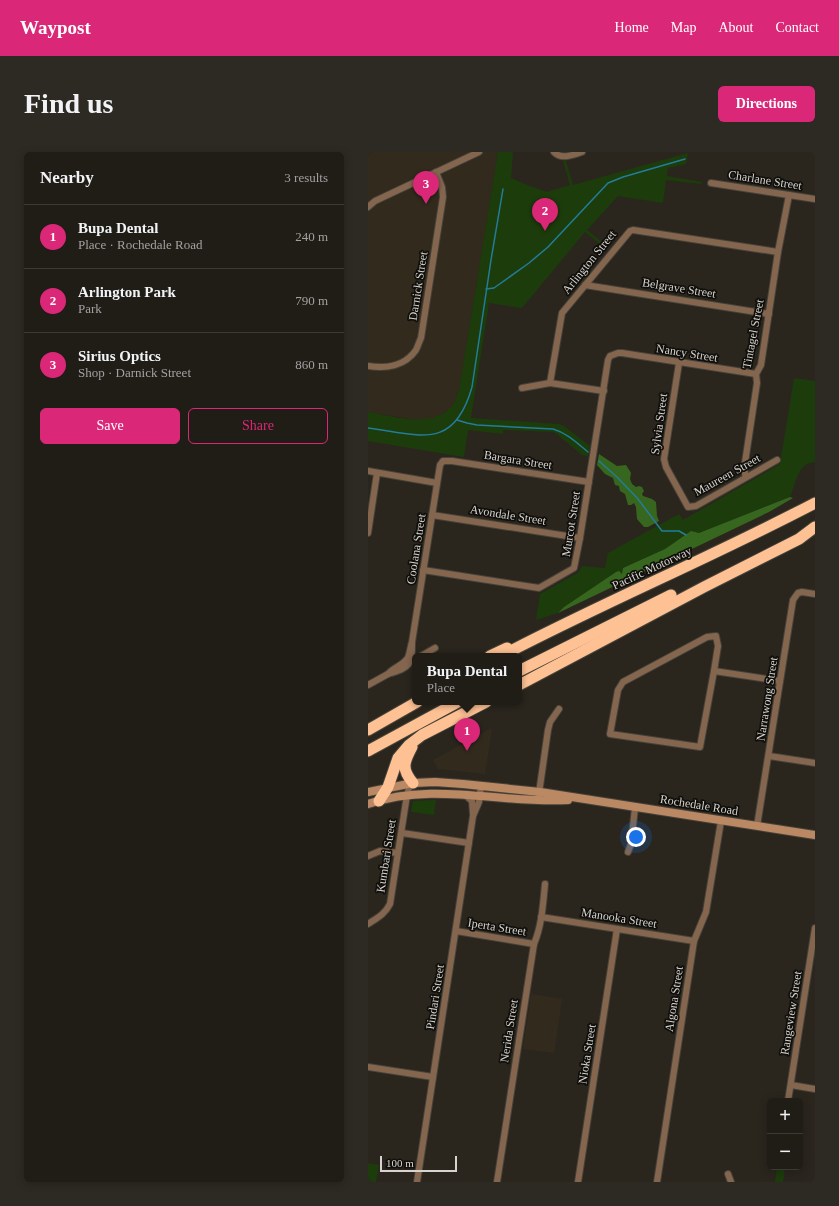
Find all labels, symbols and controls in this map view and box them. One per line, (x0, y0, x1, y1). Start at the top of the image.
text: Waypost (20, 17, 91, 38)
text: Home (615, 20, 649, 35)
text: Map (671, 20, 696, 35)
text: About (718, 20, 753, 35)
text: Contact (775, 20, 819, 35)
button: Directions (718, 86, 815, 122)
text: Find us (24, 88, 114, 119)
street label: Charlane Street (727, 167, 803, 193)
text: Nearby (40, 168, 94, 187)
text: 3 results (284, 170, 328, 185)
pin: 3 (413, 171, 439, 204)
pin: 2 (532, 198, 558, 231)
text: Bupa Dental (78, 220, 158, 236)
street label: Arlington Street (559, 227, 619, 297)
text: 1 (50, 229, 56, 244)
text: 240 m (295, 229, 328, 244)
text: Place · Rochedale Road (78, 237, 203, 252)
street label: Darnick Street (406, 250, 430, 321)
street label: Belgrave Street (641, 275, 717, 301)
text: Arlington Park (78, 284, 176, 300)
text: 2 (50, 293, 56, 308)
text: 790 m (295, 293, 328, 308)
street label: Tintagel Street (739, 297, 767, 370)
text: Park (78, 301, 102, 316)
street label: Nancy Street (655, 341, 720, 365)
text: Sirius Optics (78, 348, 161, 364)
text: 3 (50, 357, 56, 372)
text: 860 m (295, 357, 328, 372)
text: Shop · Darnick Street (78, 365, 191, 380)
street label: Sylvia Street (648, 392, 670, 456)
button: Save (40, 408, 180, 444)
button: Share (188, 408, 328, 444)
street label: Bargara Street (483, 448, 554, 472)
street label: Maureen Street (691, 451, 763, 499)
street label: Murcot Street (559, 490, 583, 558)
street label: Avondale Street (469, 502, 548, 528)
street label: Coolana Street (404, 512, 429, 585)
street label: Pacific Motorway (610, 543, 694, 593)
popup (412, 653, 522, 705)
street label: Narrawong Street (753, 655, 781, 742)
text: Bupa Dental (427, 663, 507, 679)
text: Place (427, 680, 455, 695)
pin: 1 (454, 718, 480, 751)
street label: Rochedale Road (659, 792, 739, 818)
street label: Kumbari Street (373, 818, 399, 893)
your location (626, 827, 646, 847)
street label: Manooka Street (580, 905, 658, 931)
street label: Iperta Street (467, 915, 528, 939)
street label: Pindari Street (423, 963, 447, 1031)
street label: Algona Street (662, 965, 686, 1033)
street label: Rangeview Street (777, 969, 805, 1056)
street label: Nerida Street (497, 998, 521, 1064)
street label: Nioka Street (575, 1022, 599, 1085)
map controls (767, 1098, 803, 1170)
button: + (767, 1098, 803, 1134)
button: − (767, 1134, 803, 1170)
scale bar (380, 1154, 457, 1173)
text: 100 m (386, 1157, 414, 1169)

